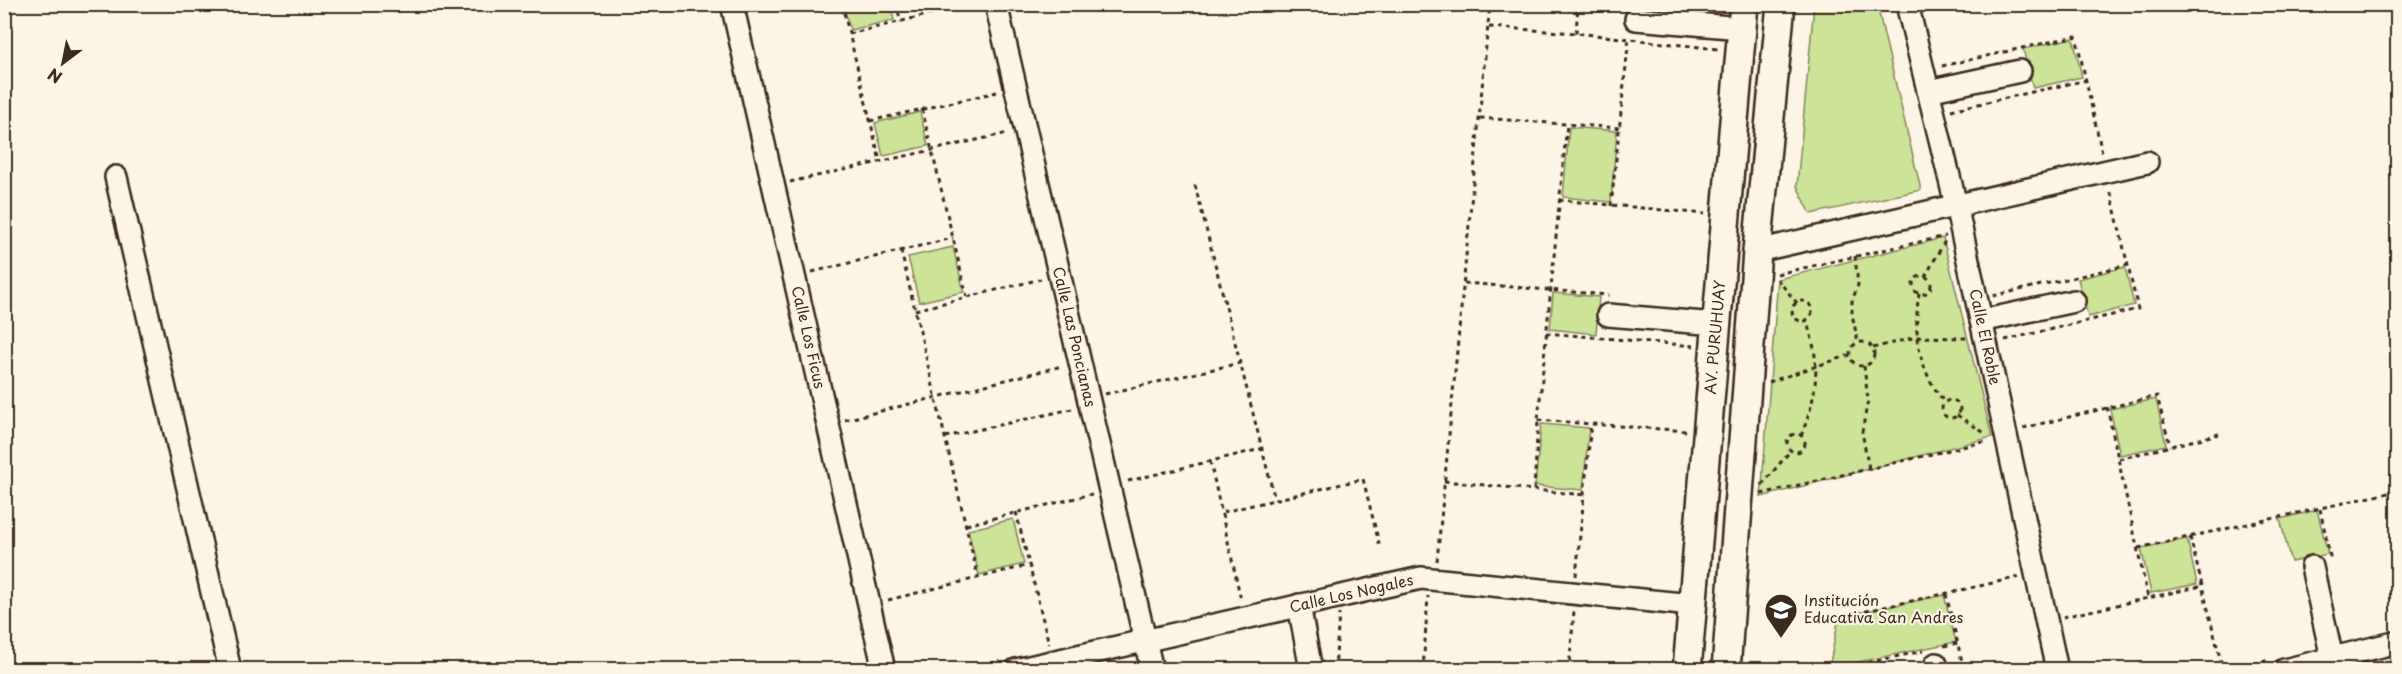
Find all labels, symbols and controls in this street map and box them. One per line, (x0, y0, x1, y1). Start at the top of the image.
north arrow (33, 33, 93, 93)
text: N (43, 63, 66, 90)
street label: Calle Las Poncianas (1048, 264, 1103, 409)
street label: AV. PURUHUAY (1698, 279, 1730, 395)
street label: Calle Los Ficus (787, 284, 832, 391)
street label: Calle El Roble (1965, 287, 2008, 387)
street label: Calle Los Nogales (1287, 567, 1415, 618)
place label: Institución Educativa San Andres (1804, 588, 1964, 628)
school or university icon: Institución Educativa San Andres (1763, 592, 1799, 639)

